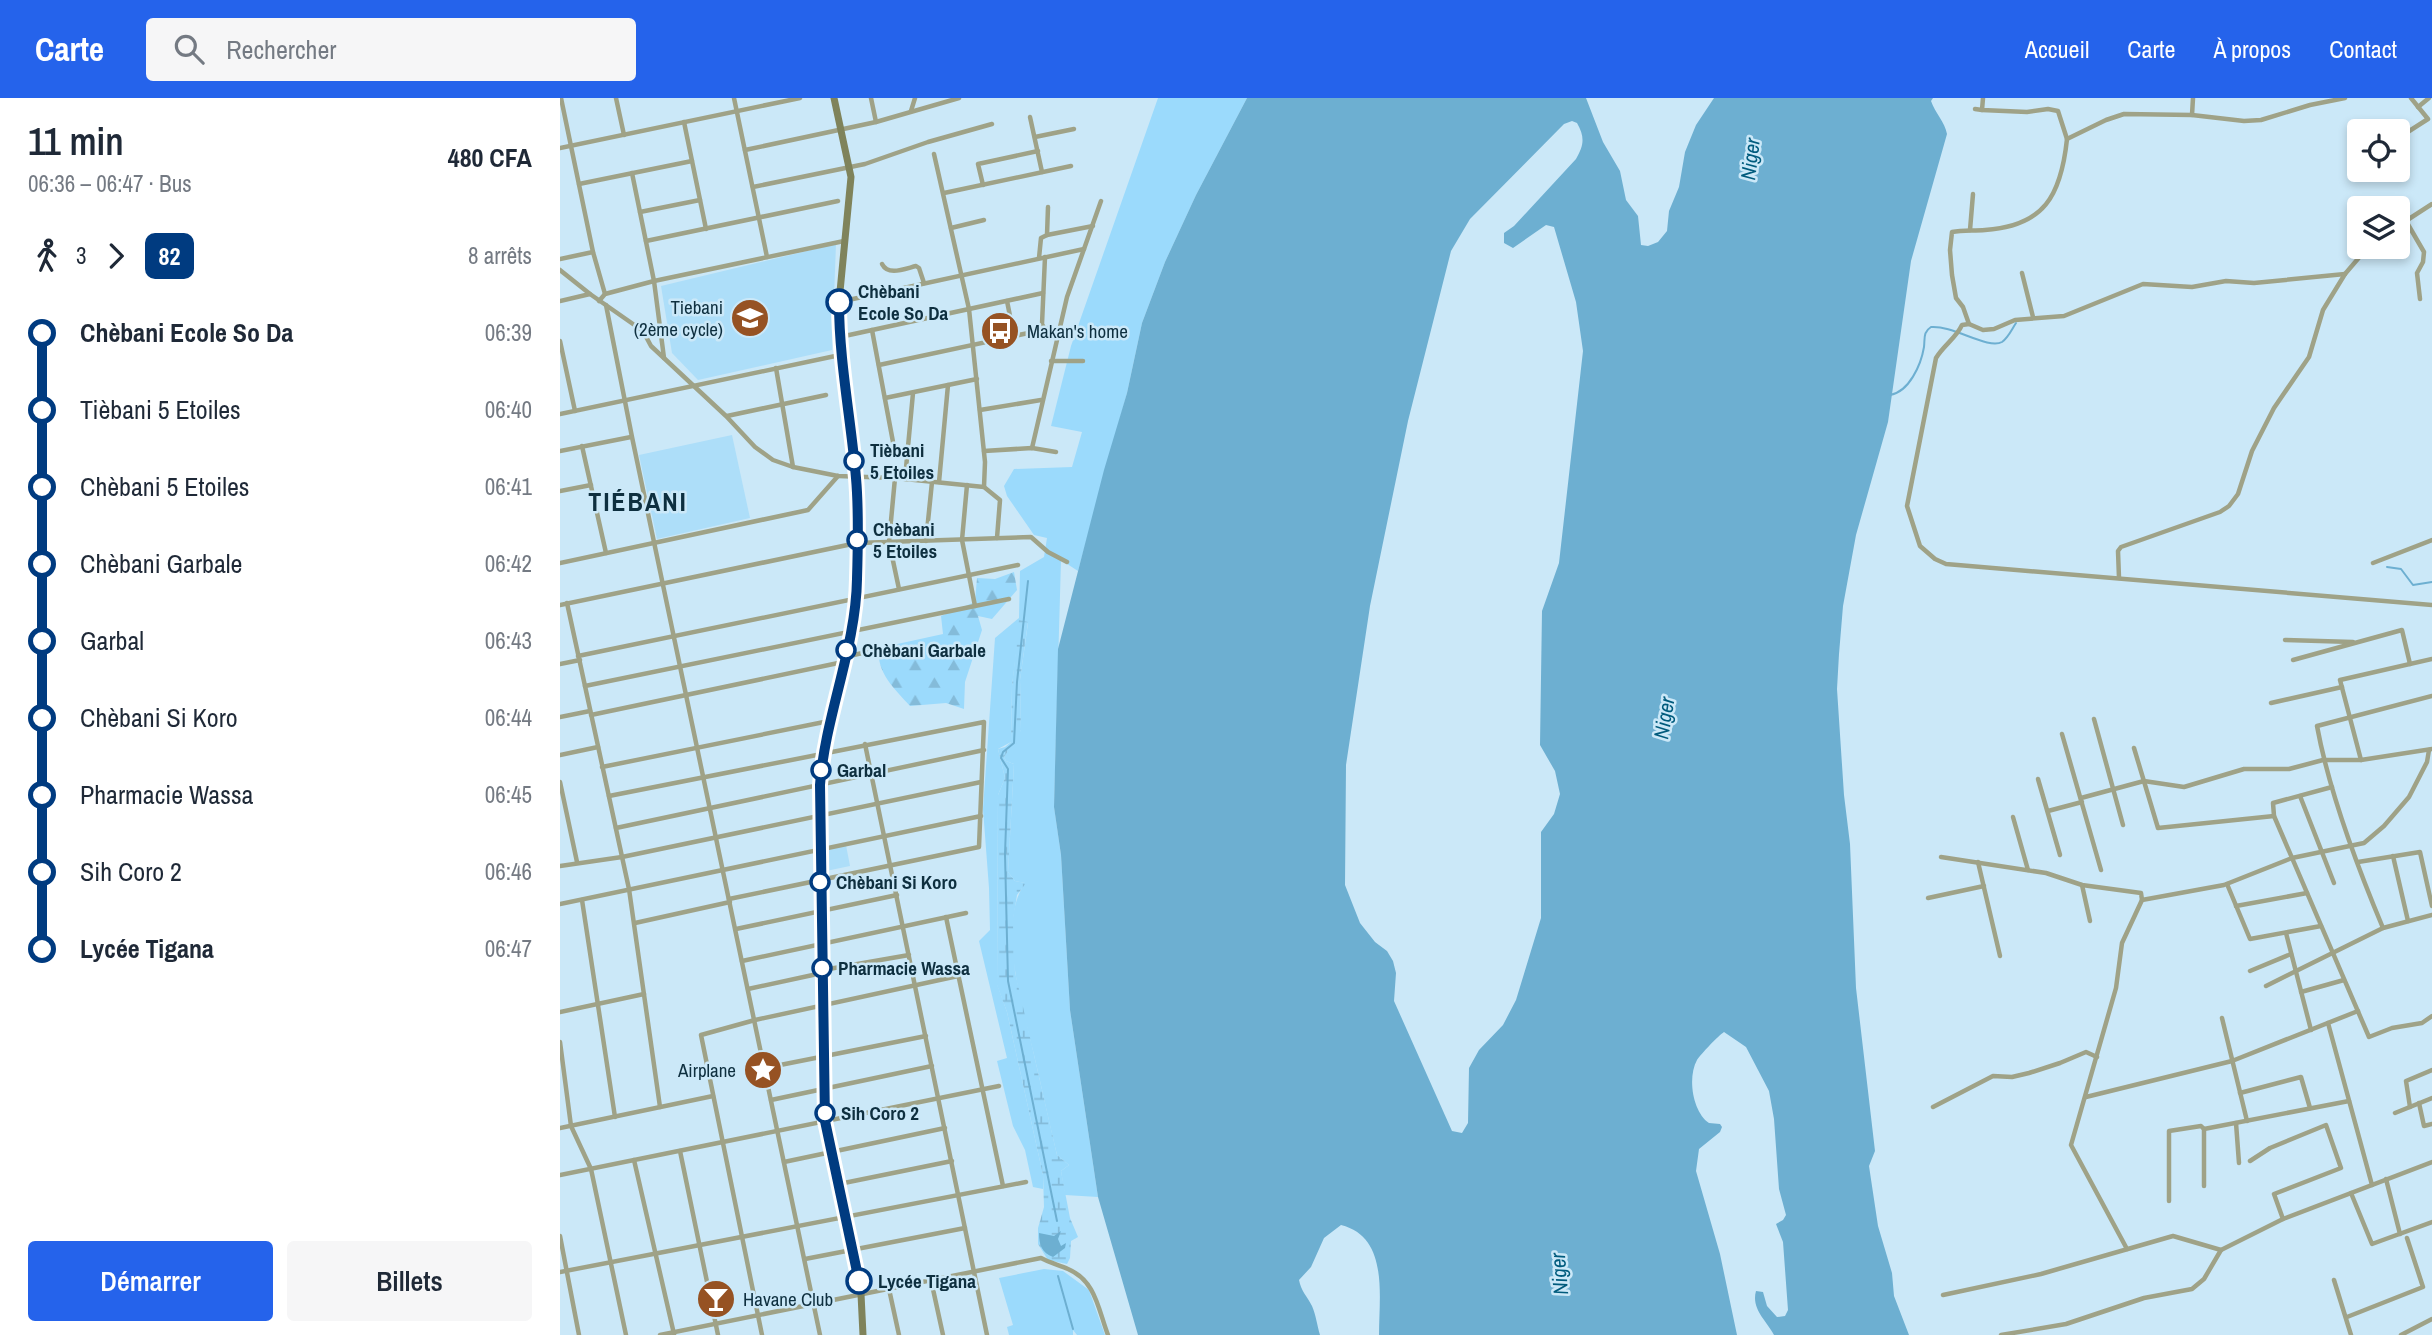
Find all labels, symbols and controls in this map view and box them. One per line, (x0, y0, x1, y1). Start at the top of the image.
search box (146, 18, 636, 81)
text: Carte (35, 27, 104, 71)
icon: search (170, 30, 208, 68)
text: Rechercher (226, 32, 336, 67)
text: Accueil (2025, 33, 2089, 65)
text: Carte (2127, 33, 2175, 65)
text: À propos (2213, 33, 2291, 65)
text: Contact (2329, 33, 2397, 65)
text: 11 min (28, 116, 124, 167)
map controls (2347, 119, 2410, 259)
button: locate (2347, 119, 2410, 182)
water label: Niger (1733, 135, 1767, 182)
text: 480 CFA (448, 140, 532, 175)
text: 06:36 – 06:47 · Bus (28, 168, 192, 199)
button: layers (2347, 196, 2410, 259)
icon: walk (28, 237, 66, 275)
icon: forward (97, 237, 135, 275)
text: 3 (76, 240, 87, 271)
text: 82 (159, 240, 180, 272)
text: 8 arrêts (468, 240, 532, 271)
place label: Chèbani Ecole So Da (858, 278, 948, 326)
marker: Chèbani Ecole So Da (826, 289, 852, 315)
place label: Tiebani (2ème cycle) (634, 294, 723, 342)
school or university icon: Tiebani (2ème cycle) (729, 297, 771, 339)
bus stop icon: Makan's home (979, 310, 1021, 352)
text: Chèbani Ecole So Da (80, 315, 293, 350)
text: 06:39 (485, 317, 532, 348)
place label: Makan's home (1027, 318, 1128, 344)
text: Tièbani 5 Etoiles (80, 392, 241, 427)
text: 06:40 (485, 394, 532, 425)
place label: Tièbani 5 Etoiles (870, 437, 934, 485)
marker: Tièbani 5 Etoiles (844, 451, 864, 471)
text: Chèbani 5 Etoiles (80, 469, 250, 504)
text: 06:41 (485, 471, 532, 502)
district label: TIÉBANI (588, 484, 688, 519)
place label: Chèbani 5 Etoiles (873, 516, 937, 564)
marker: Chèbani 5 Etoiles (847, 530, 867, 550)
text: Chèbani Garbale (80, 546, 242, 581)
text: 06:42 (485, 548, 532, 579)
text: Garbal (80, 623, 144, 658)
text: 06:43 (485, 625, 532, 656)
place label: Chèbani Garbale (862, 637, 986, 663)
marker: Chèbani Garbale (836, 640, 856, 660)
water label: Niger (1646, 694, 1682, 741)
text: Chèbani Si Koro (80, 700, 238, 735)
text: 06:44 (485, 702, 532, 733)
place label: Garbal (837, 757, 886, 783)
marker: Garbal (811, 760, 831, 780)
text: Pharmacie Wassa (80, 777, 253, 812)
text: 06:45 (485, 779, 532, 810)
text: Sih Coro 2 (80, 854, 182, 889)
text: 06:46 (485, 856, 532, 887)
place label: Chèbani Si Koro (836, 869, 957, 895)
marker: Chèbani Si Koro (810, 872, 830, 892)
text: Lycée Tigana (80, 931, 214, 966)
text: 06:47 (485, 933, 532, 964)
place label: Pharmacie Wassa (838, 955, 970, 981)
marker: Pharmacie Wassa (812, 958, 832, 978)
place icon: Airplane (742, 1049, 784, 1091)
place label: Airplane (677, 1057, 736, 1083)
place label: Sih Coro 2 (841, 1100, 919, 1126)
marker: Sih Coro 2 (815, 1103, 835, 1123)
button: Démarrer (28, 1241, 273, 1321)
button: Billets (287, 1241, 532, 1321)
water label: Niger (1543, 1251, 1575, 1296)
marker: Lycée Tigana (846, 1268, 872, 1294)
place label: Lycée Tigana (878, 1268, 976, 1294)
bar icon: Havane Club (695, 1278, 737, 1320)
place label: Havane Club (743, 1286, 833, 1312)

